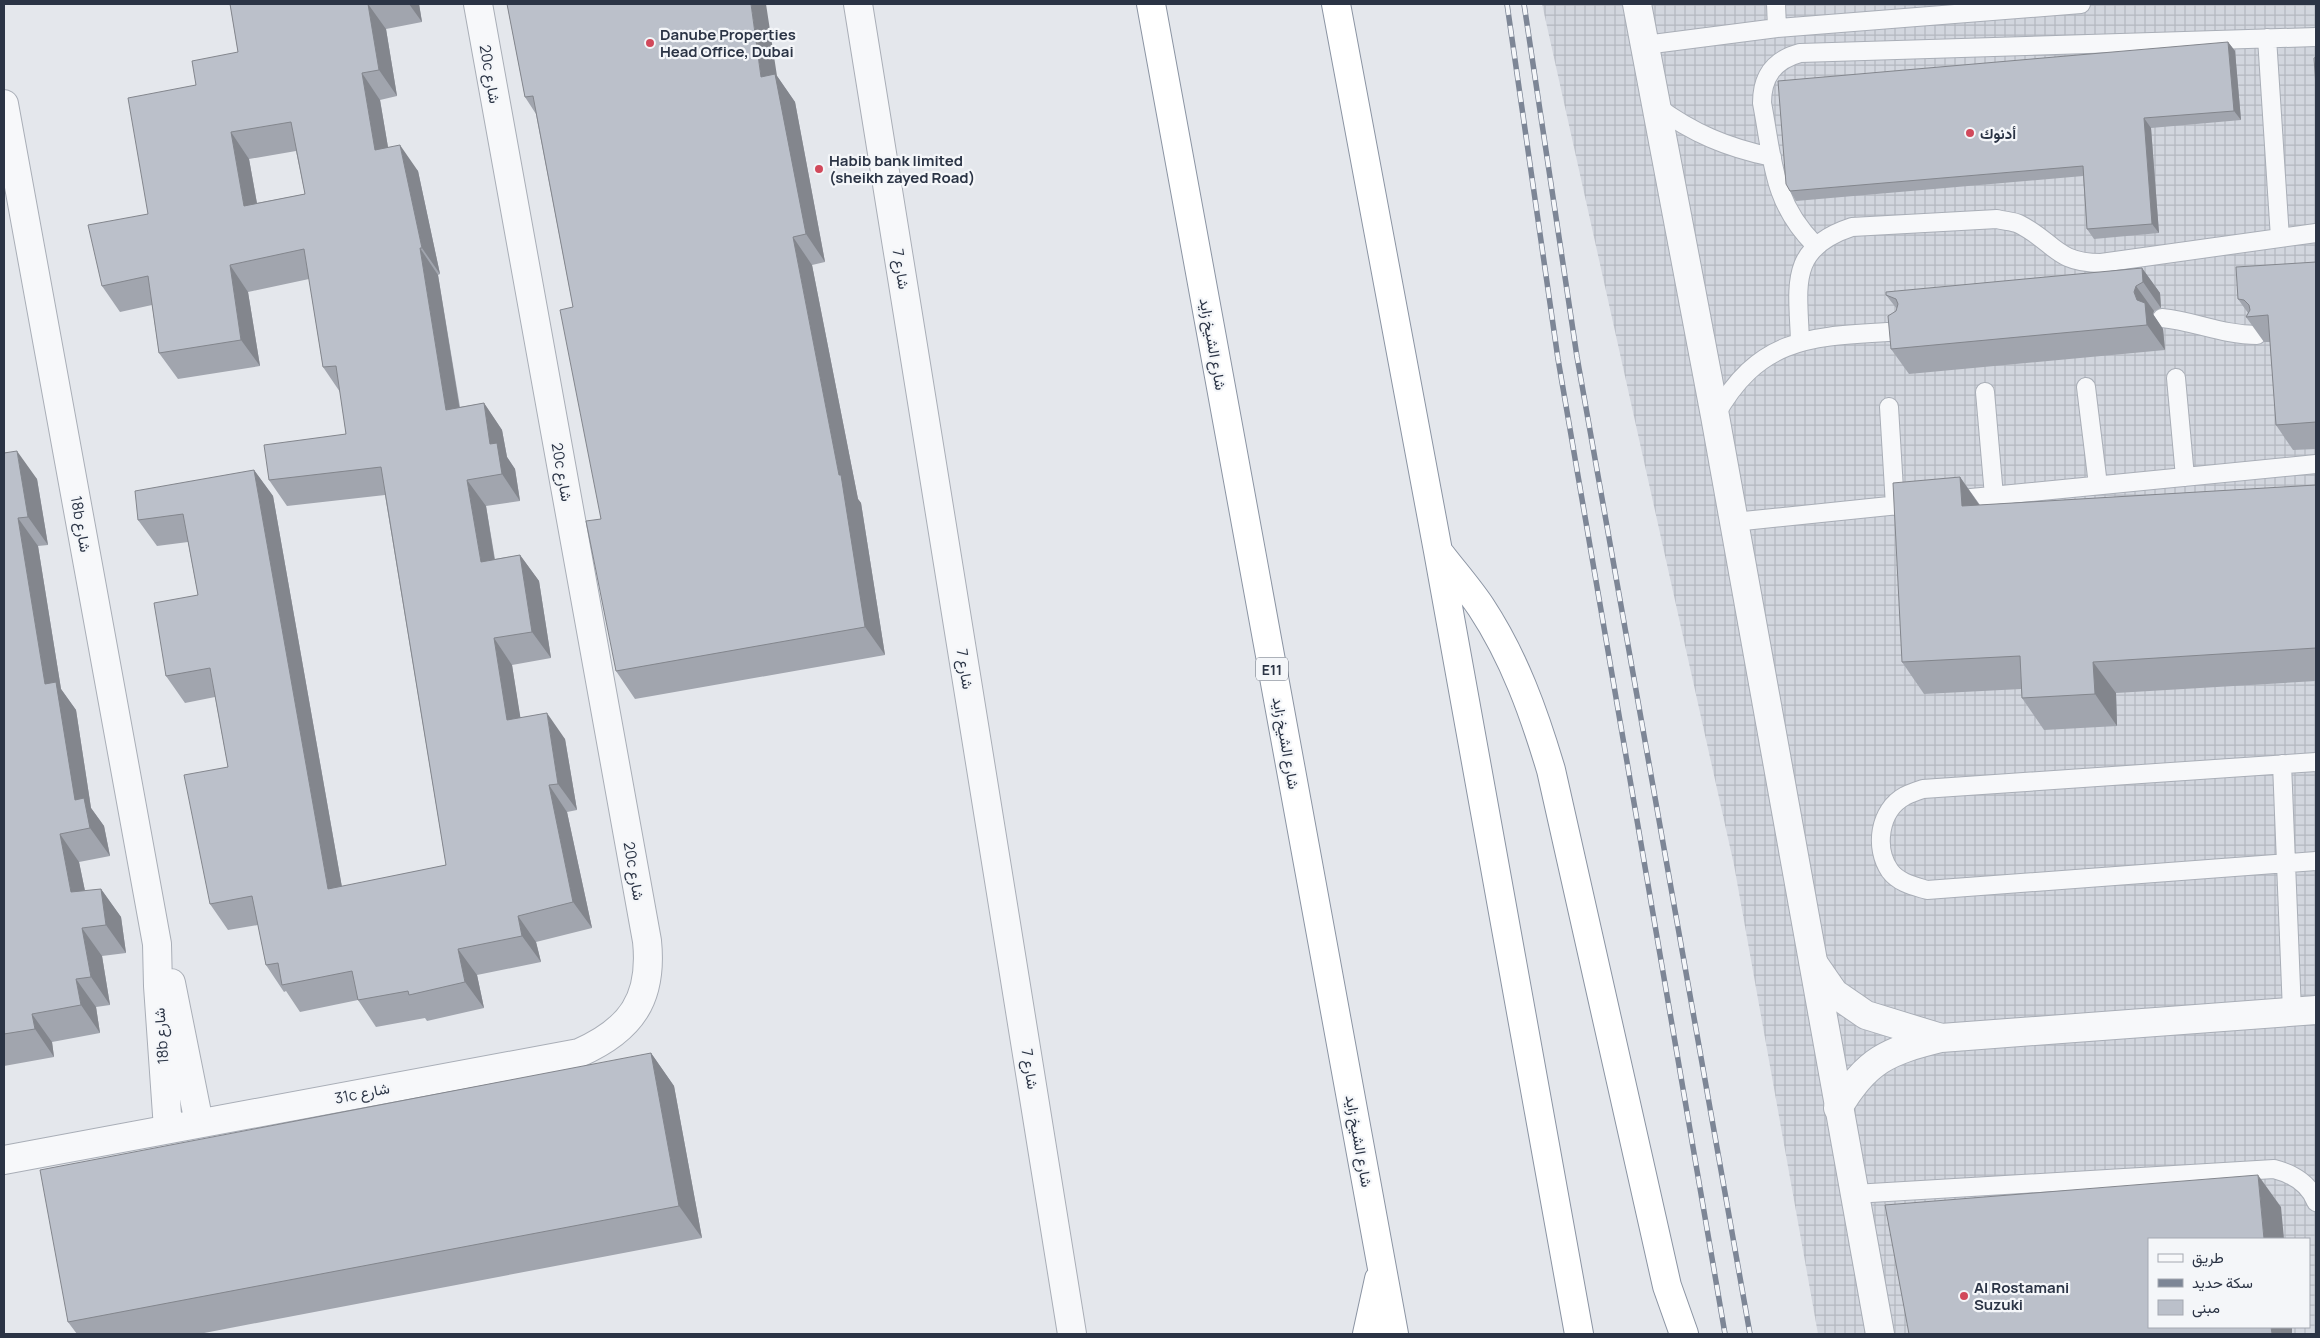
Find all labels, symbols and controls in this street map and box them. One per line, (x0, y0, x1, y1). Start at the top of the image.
place label: Danube Properties Head Office, Dubai (660, 24, 796, 62)
marker: Danube Properties Head Office, Dubai (644, 37, 656, 49)
street label: 20c شارع (474, 43, 506, 105)
place label: أدنوك (1980, 123, 2016, 144)
marker: أدنوك (1964, 127, 1976, 139)
place label: Habib bank limited (sheikh zayed Road) (829, 150, 975, 188)
marker: Habib bank limited (sheikh zayed Road) (813, 163, 825, 175)
street label: شارع 7 (886, 247, 915, 291)
street label: شارع الشيخ زايد (1194, 296, 1231, 392)
street label: 20c شارع (546, 441, 578, 503)
street label: 18b شارع (65, 494, 96, 554)
street label: شارع 7 (950, 647, 979, 691)
road number: E11 (1256, 658, 1288, 681)
street label: شارع الشيخ زايد (1267, 695, 1304, 791)
street label: 20c شارع (618, 840, 650, 902)
street label: 18b شارع (149, 1007, 174, 1065)
street label: شارع 7 (1015, 1047, 1044, 1091)
street label: 31c شارع (333, 1077, 392, 1110)
street label: شارع الشيخ زايد (1340, 1093, 1377, 1189)
legend (2148, 1238, 2310, 1328)
text: طريق (2192, 1247, 2224, 1268)
text: سكة حديد (2192, 1272, 2253, 1293)
place label: Al Rostamani Suzuki (1974, 1277, 2069, 1315)
marker: Al Rostamani Suzuki (1958, 1290, 1970, 1302)
text: مبنى (2192, 1297, 2220, 1318)

